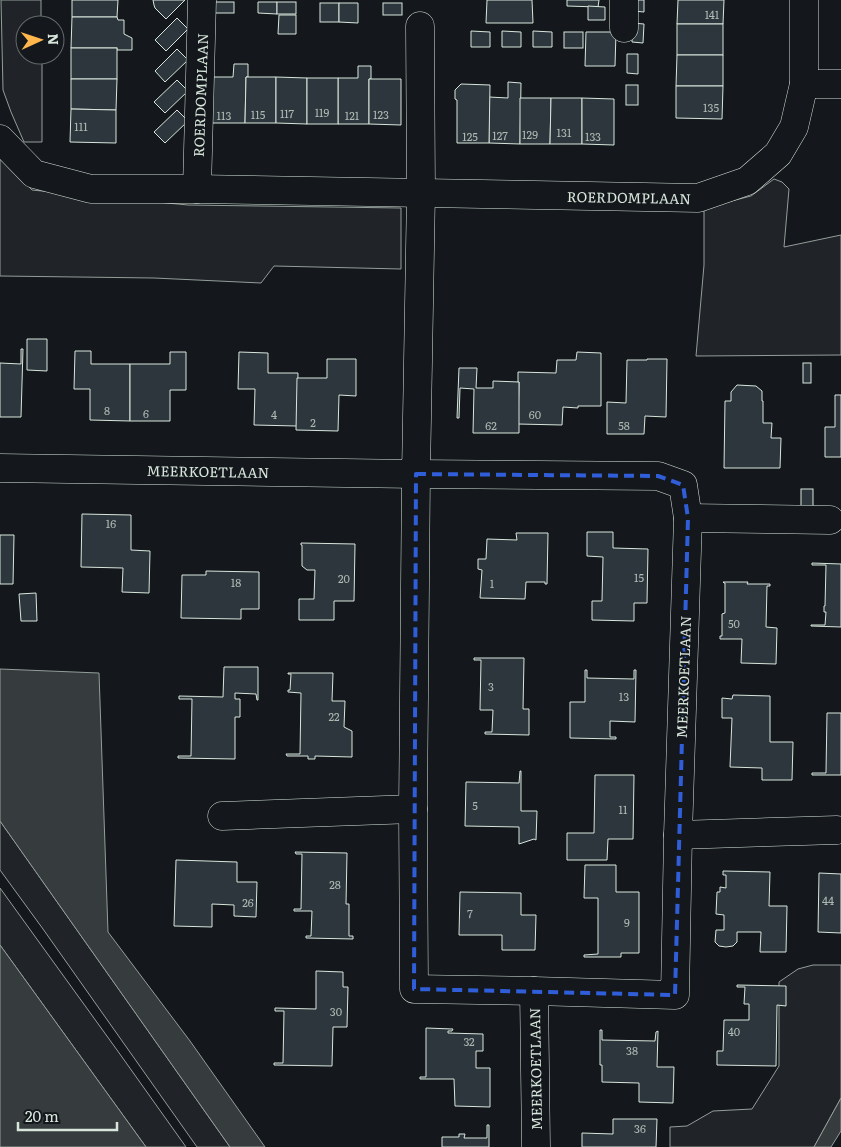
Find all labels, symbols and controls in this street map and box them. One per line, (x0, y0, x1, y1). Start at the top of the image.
house number: 141 (705, 6, 720, 22)
north arrow (15, 15, 65, 65)
text: N (44, 33, 64, 46)
street label: ROERDOMPLAAN (188, 33, 212, 157)
house number: 135 (703, 99, 719, 115)
house number: 119 (315, 104, 330, 120)
house number: 117 (280, 105, 295, 121)
house number: 115 (251, 106, 266, 122)
house number: 123 (373, 106, 389, 122)
house number: 113 (217, 107, 231, 123)
house number: 121 (345, 107, 360, 123)
house number: 111 (74, 118, 88, 134)
house number: 131 (557, 124, 572, 140)
house number: 129 (522, 126, 538, 142)
house number: 127 (492, 127, 508, 143)
house number: 125 (462, 128, 478, 144)
house number: 133 (585, 128, 601, 144)
street label: ROERDOMPLAAN (567, 186, 691, 208)
house number: 8 (104, 402, 110, 418)
house number: 6 (143, 405, 149, 421)
house number: 4 (271, 406, 277, 422)
house number: 60 (529, 406, 541, 422)
house number: 2 (310, 414, 316, 430)
house number: 62 (485, 417, 497, 433)
house number: 58 (618, 417, 630, 433)
street label: MEERKOETLAAN (146, 460, 270, 482)
house number: 16 (106, 515, 116, 531)
house number: 15 (634, 569, 644, 585)
house number: 20 (338, 570, 350, 586)
house number: 18 (231, 574, 241, 590)
house number: 1 (490, 575, 495, 591)
street label: MEERKOETLAAN (671, 615, 695, 739)
house number: 50 (728, 615, 740, 631)
house number: 3 (488, 678, 494, 694)
house number: 13 (619, 688, 629, 704)
house number: 22 (328, 708, 340, 724)
house number: 5 (472, 797, 478, 813)
house number: 11 (619, 801, 628, 817)
house number: 28 (329, 876, 341, 892)
house number: 44 (822, 892, 834, 908)
house number: 26 (242, 894, 254, 910)
house number: 7 (467, 905, 473, 921)
house number: 9 (624, 914, 630, 930)
house number: 30 (330, 1003, 342, 1019)
street label: MEERKOETLAAN (524, 1007, 546, 1131)
house number: 40 (728, 1023, 740, 1039)
house number: 32 (463, 1033, 475, 1049)
house number: 38 (626, 1042, 638, 1058)
scale bar (18, 1100, 116, 1132)
text: 20 m (25, 1104, 59, 1127)
house number: 36 (634, 1120, 646, 1136)

